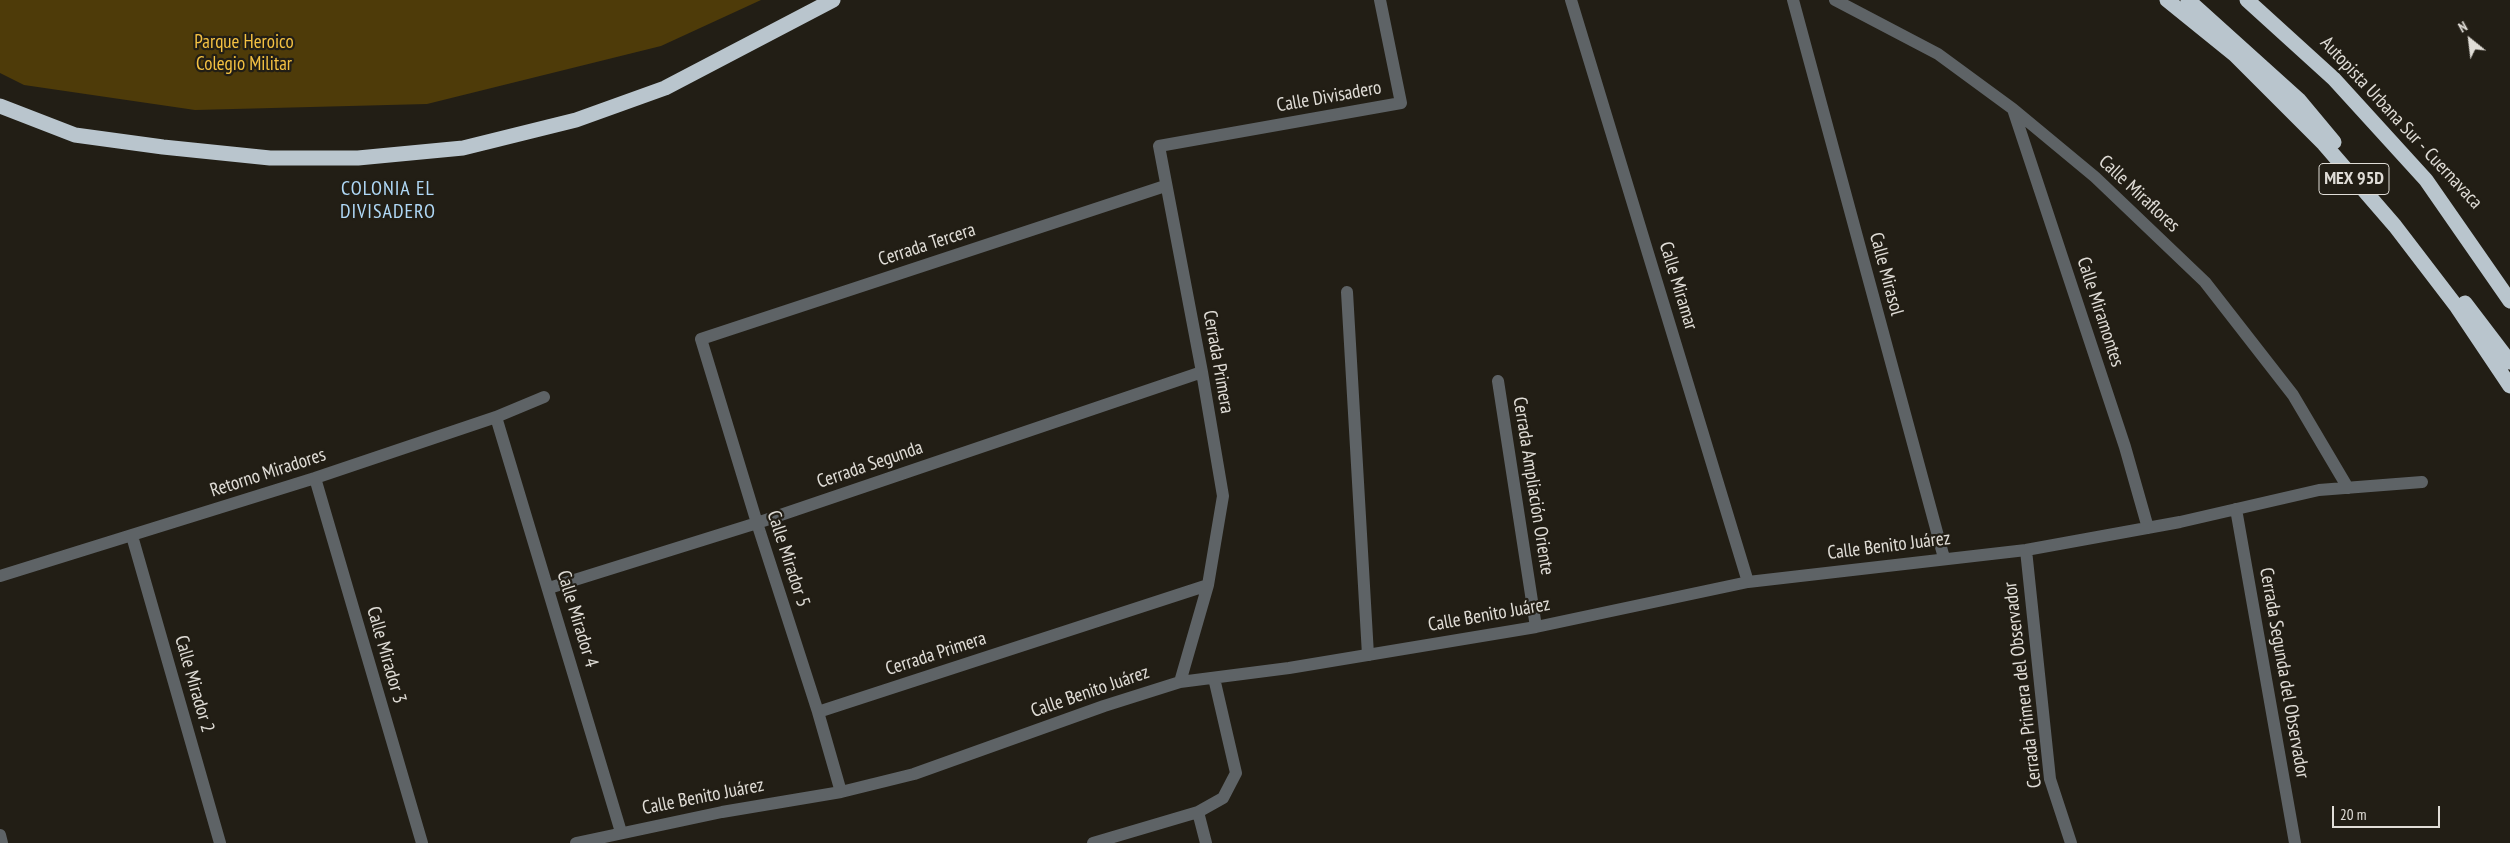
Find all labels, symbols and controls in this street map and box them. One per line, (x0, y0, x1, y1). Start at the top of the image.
north arrow (2445, 15, 2495, 65)
text: N (2455, 17, 2470, 37)
park label: Parque Heroico Colegio Militar (194, 32, 294, 76)
street label: Autopista Urbana Sur - Cuernavaca (2315, 32, 2487, 214)
street label: Calle Divisadero (1275, 77, 1383, 117)
street label: Calle Miraflores (2094, 151, 2184, 237)
road number: MEX 95D (2319, 163, 2389, 194)
district label: COLONIA EL DIVISADERO (339, 177, 437, 224)
street label: Cerrada Tercera (876, 219, 978, 271)
street label: Calle Mirasol (1864, 230, 1908, 318)
street label: Calle Miramar (1654, 239, 1702, 333)
street label: Calle Miramontes (2072, 254, 2128, 370)
street label: Cerrada Primera (1198, 309, 1238, 415)
street label: Cerrada Ampliación Oriente (1508, 395, 1558, 577)
street label: Cerrada Segunda (814, 436, 926, 494)
street label: Retorno Miradores (207, 444, 329, 502)
street label: Calle Mirador 5 (762, 508, 814, 610)
street label: Calle Benito Juárez (1826, 527, 1952, 565)
street label: Cerrada Segunda del Observador (2254, 566, 2314, 780)
street label: Calle Mirador 4 (551, 568, 603, 670)
street label: Cerrada Primera del Observador (1999, 581, 2047, 789)
street label: Calle Benito Juárez (1426, 593, 1552, 637)
street label: Calle Mirador 3 (361, 604, 411, 706)
street label: Cerrada Primera (883, 627, 989, 681)
street label: Calle Mirador 2 (169, 633, 219, 735)
street label: Calle Benito Juárez (1028, 661, 1152, 723)
street label: Calle Benito Juárez (640, 774, 766, 820)
scale bar (2335, 796, 2442, 828)
text: 20 m (2340, 805, 2366, 824)

